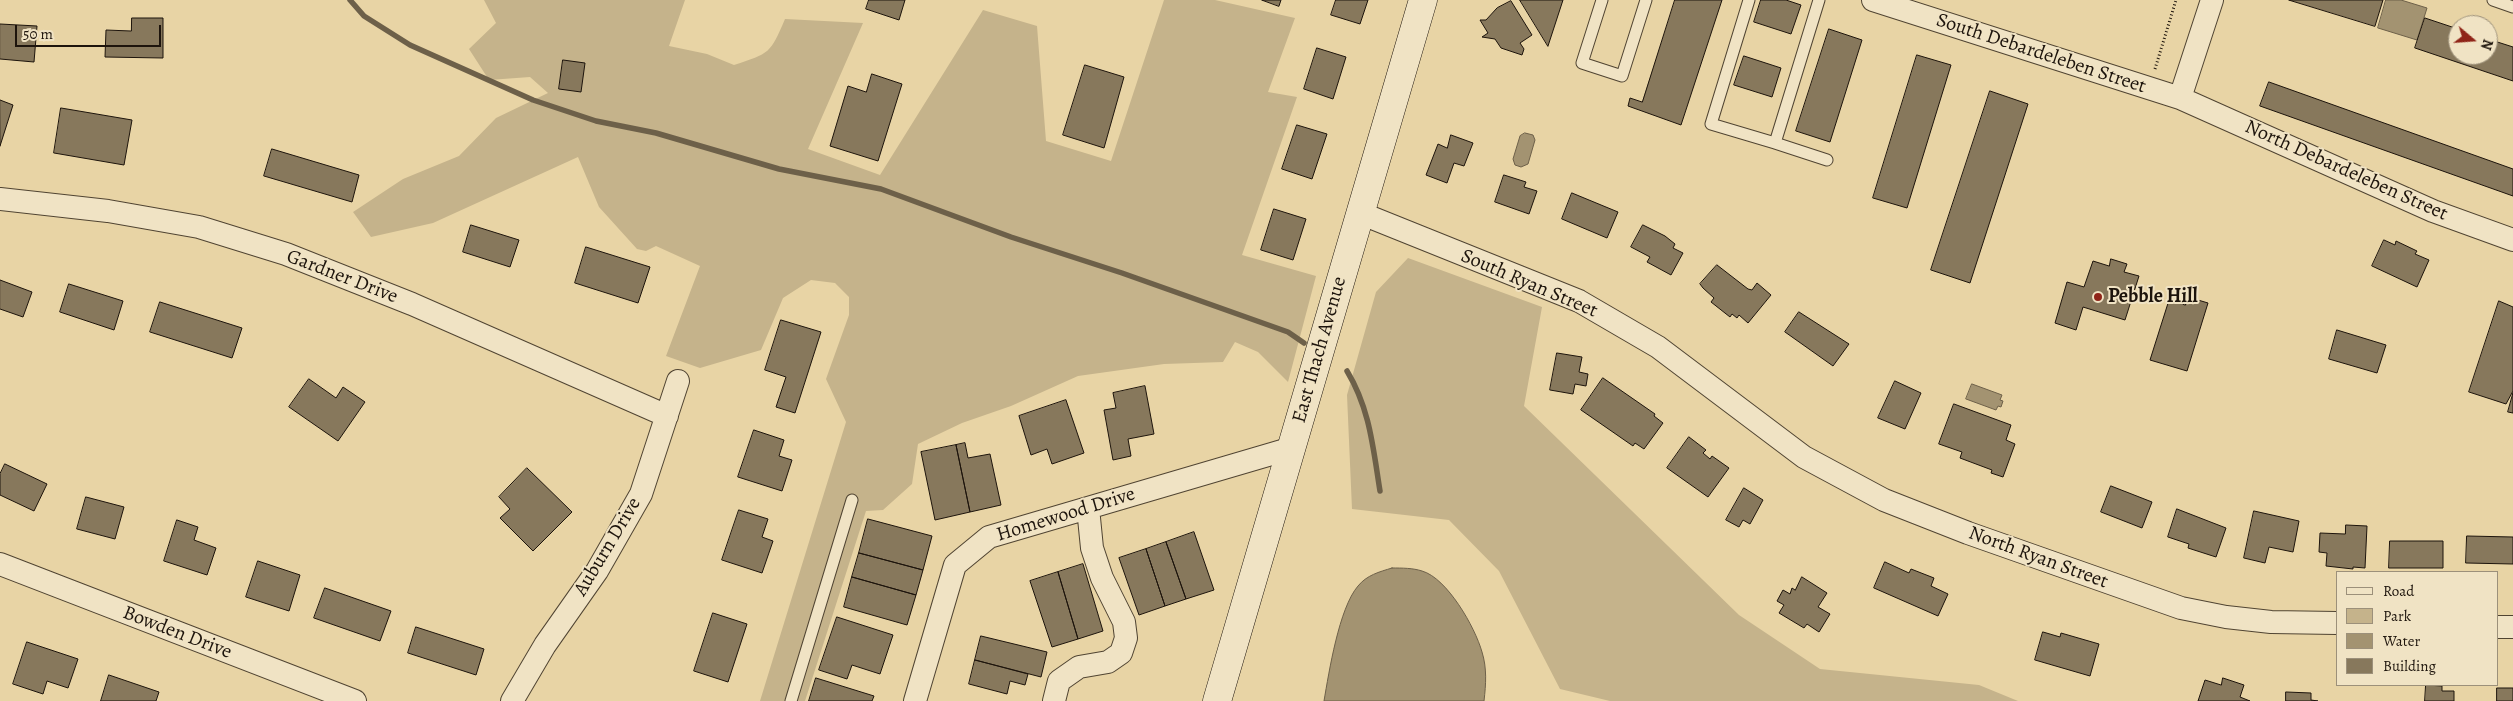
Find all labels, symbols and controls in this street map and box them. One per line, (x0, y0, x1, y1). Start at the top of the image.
street label: South Debardeleben Street (1933, 9, 2149, 99)
scale bar (18, 15, 164, 47)
north arrow (2448, 15, 2498, 65)
text: 50 m (23, 24, 53, 44)
text: N (2476, 37, 2497, 52)
street label: North Debardeleben Street (2241, 115, 2451, 227)
street label: South Ryan Street (1457, 244, 1601, 324)
street label: Gardner Drive (283, 245, 401, 309)
street label: East Thach Avenue (1288, 274, 1352, 426)
place label: Pebble Hill (2108, 285, 2198, 309)
marker: Pebble Hill (2092, 291, 2104, 303)
street label: Homewood Drive (994, 483, 1138, 547)
street label: Auburn Drive (569, 493, 647, 601)
street label: North Ryan Street (1965, 522, 2111, 594)
legend (2336, 571, 2498, 686)
text: Road (2383, 581, 2414, 601)
street label: Bowden Drive (119, 601, 235, 665)
text: Park (2383, 606, 2411, 626)
text: Water (2383, 631, 2420, 651)
text: Building (2383, 656, 2436, 676)

